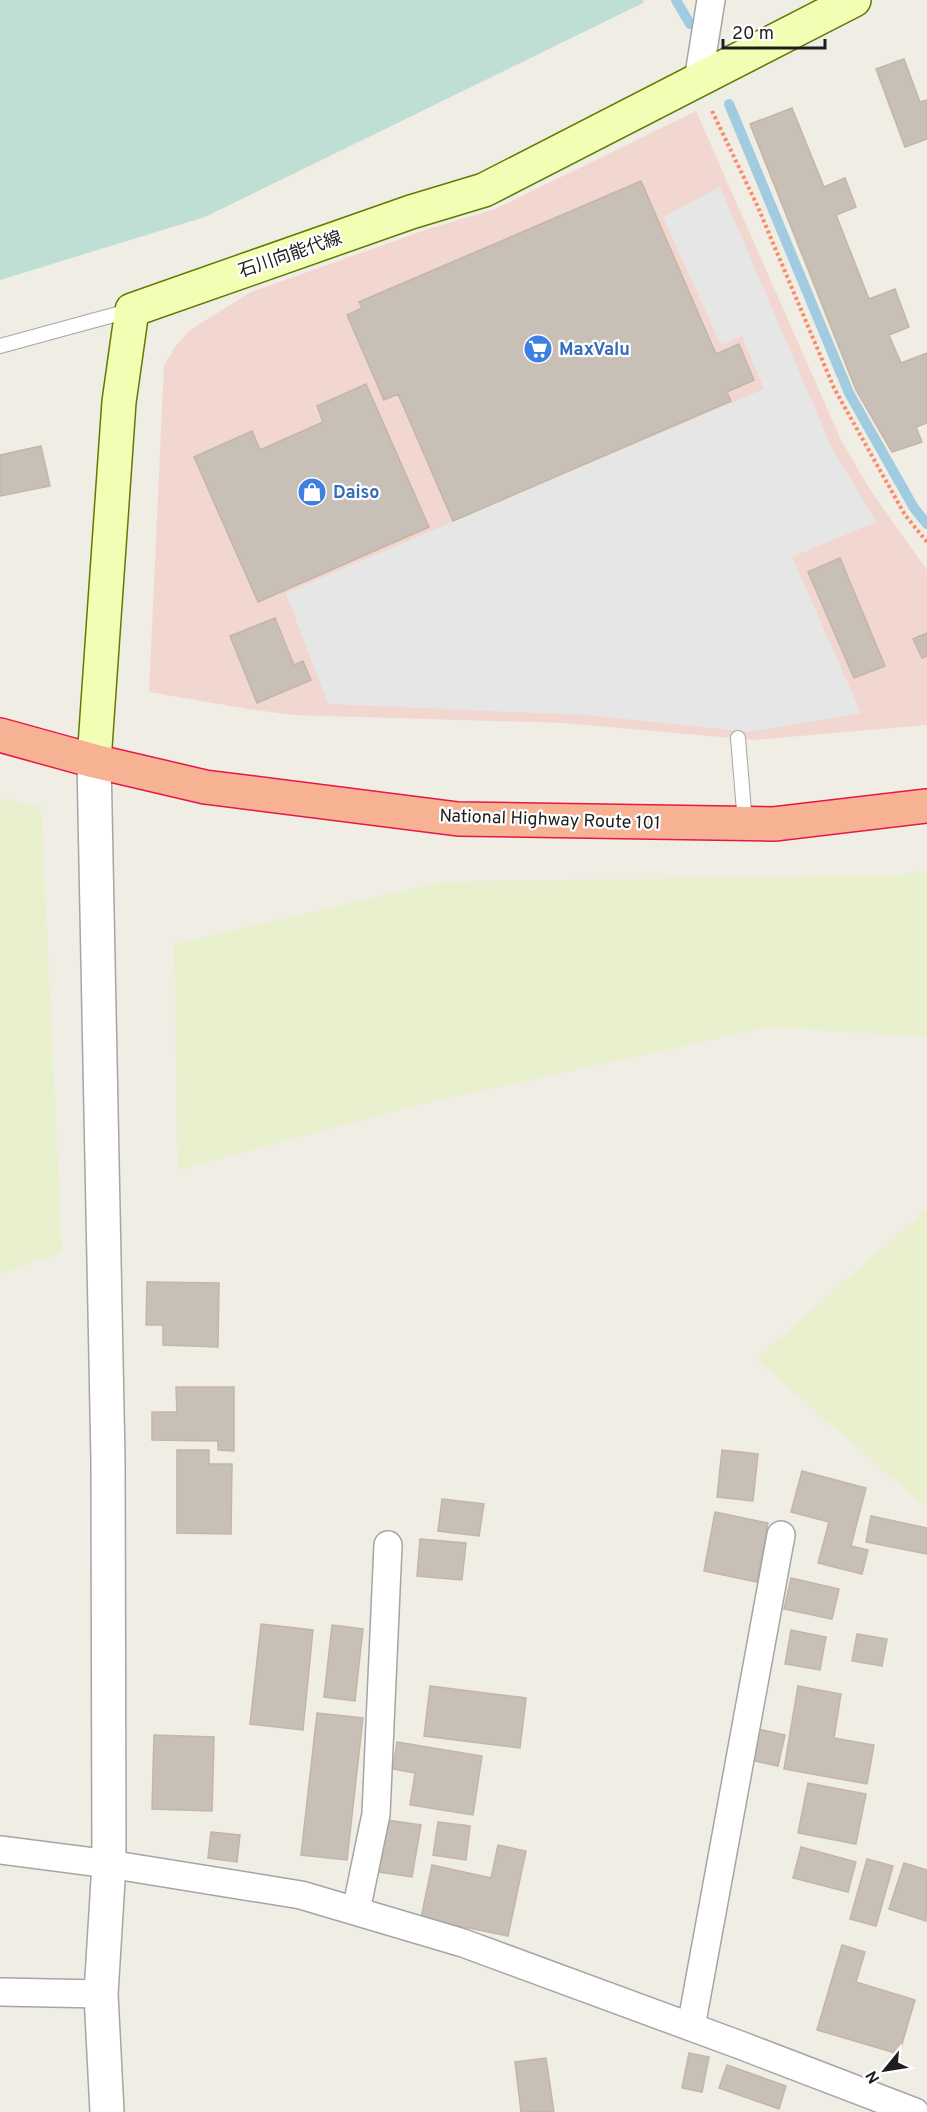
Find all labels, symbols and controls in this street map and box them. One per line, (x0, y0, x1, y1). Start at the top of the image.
scale bar (723, 12, 825, 50)
text: 20 m (732, 23, 774, 46)
street label: 石川向能代線 (236, 227, 345, 284)
supermarket icon: MaxValu (522, 333, 554, 365)
place label: MaxValu (559, 339, 630, 362)
shop icon: Daiso (296, 476, 328, 508)
place label: Daiso (333, 482, 379, 505)
street label: National Highway Route 101 (439, 805, 661, 836)
north arrow (855, 2040, 915, 2100)
text: N (862, 2067, 885, 2086)

